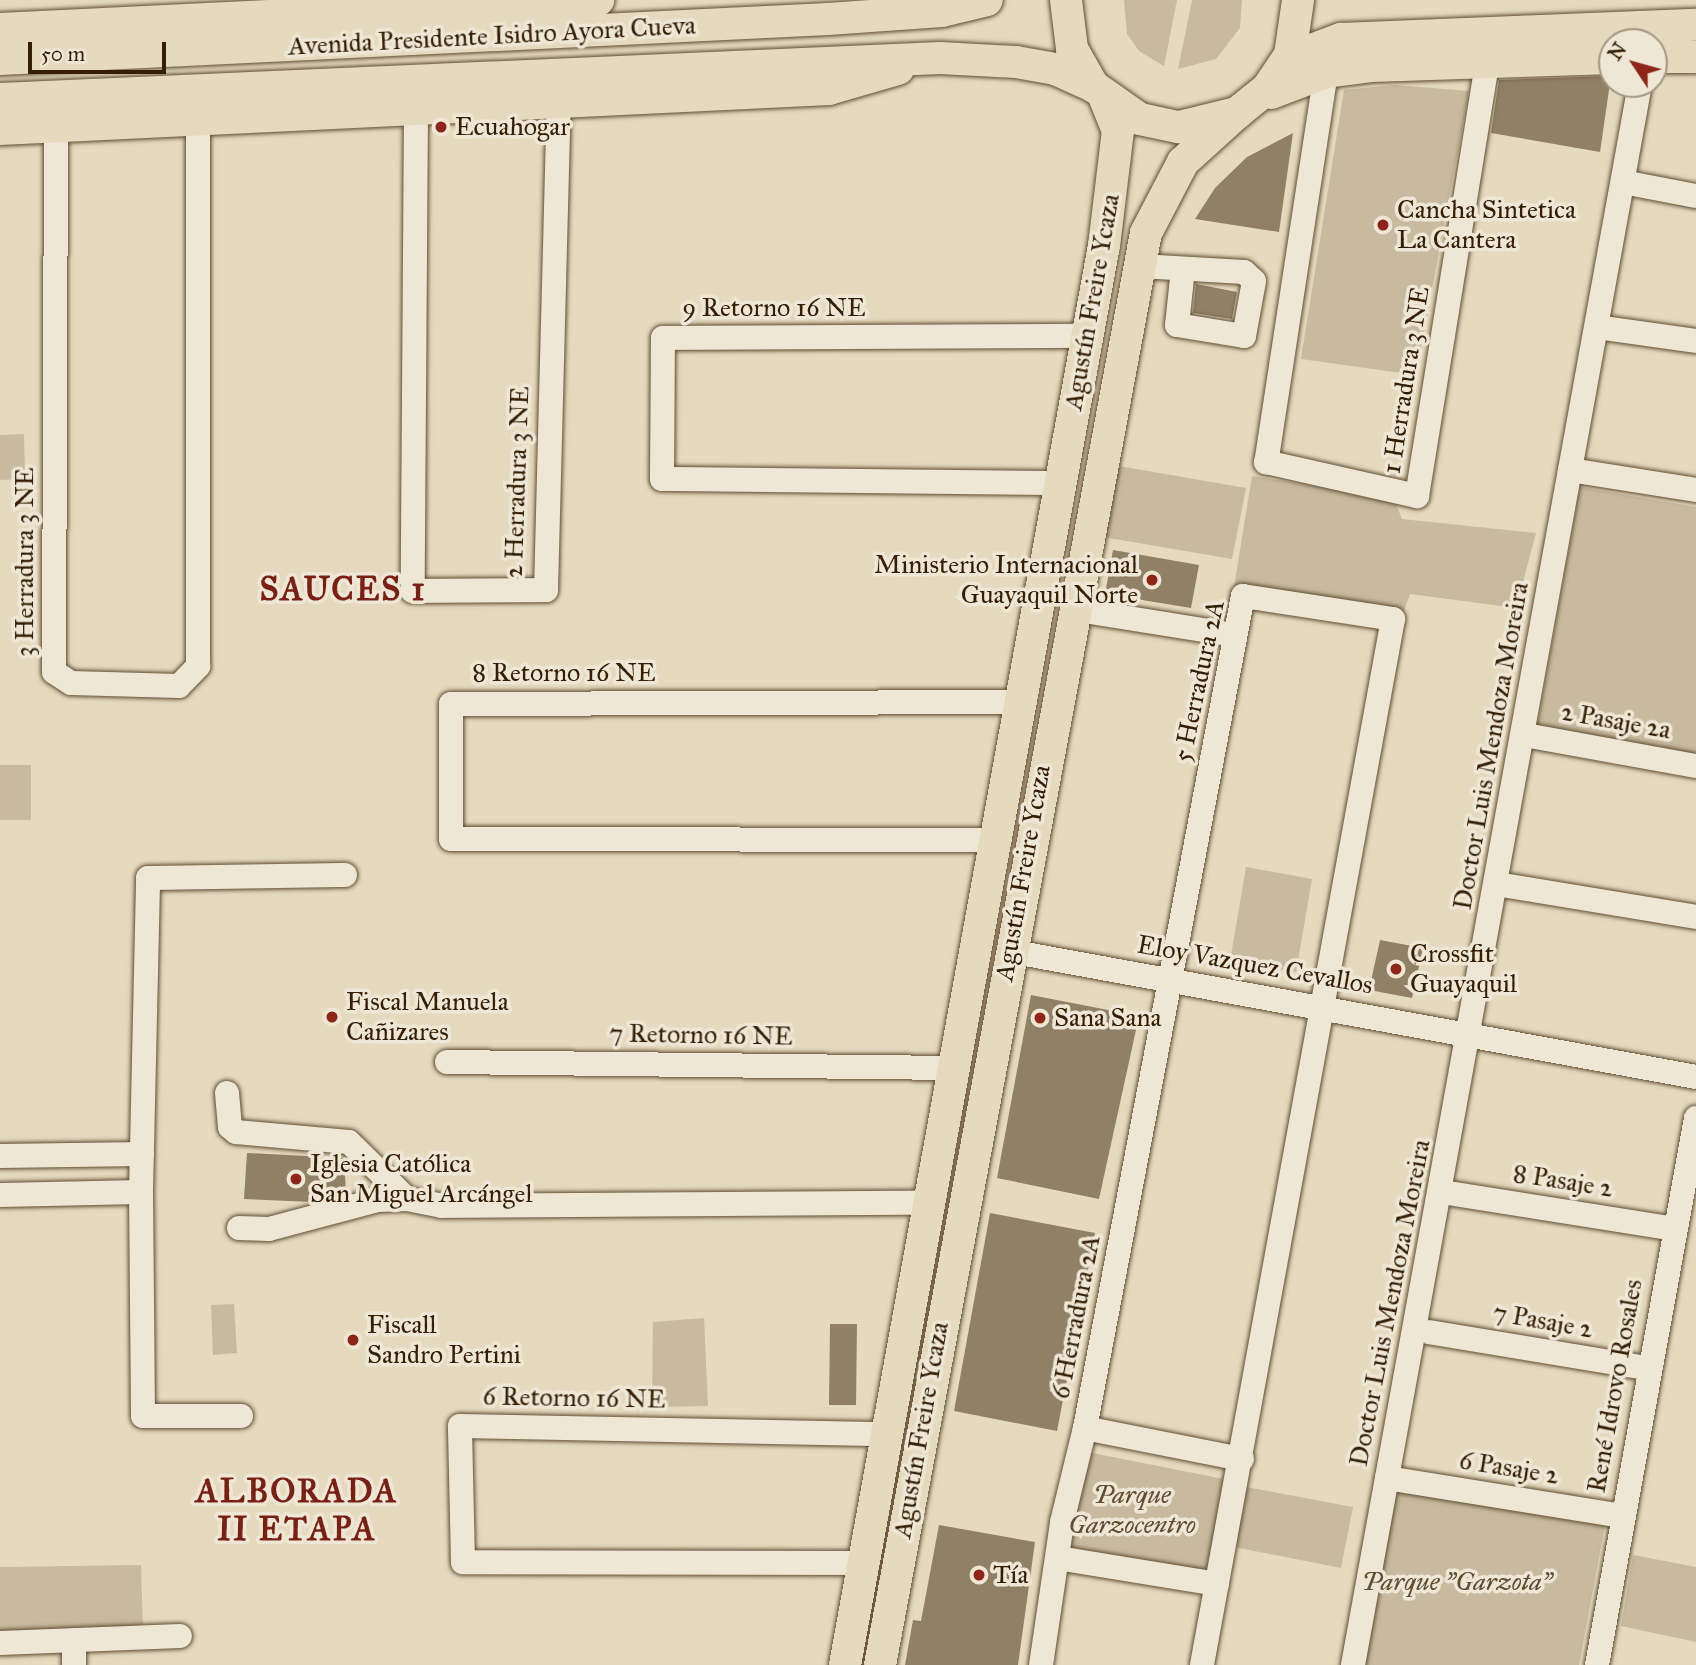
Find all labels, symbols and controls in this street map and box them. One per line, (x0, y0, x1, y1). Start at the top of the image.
street label: Avenida Presidente Isidro Ayora Cueva (287, 10, 697, 62)
scale bar (32, 28, 170, 72)
north arrow (1598, 28, 1668, 98)
text: N (1603, 38, 1631, 65)
text: 50 m (41, 41, 85, 67)
place label: Ecuahogar (455, 111, 570, 143)
marker: Ecuahogar (433, 119, 449, 135)
street label: Agustín Freire Ycaza (1058, 191, 1126, 413)
place label: Cancha Sintetica La Cantera (1397, 194, 1576, 256)
marker: Cancha Sintetica La Cantera (1375, 217, 1391, 233)
street label: 1 Herradura 3 NE (1376, 284, 1436, 476)
street label: 9 Retorno 16 NE (682, 292, 866, 324)
street label: 2 Herradura 3 NE (498, 386, 536, 578)
street label: 3 Herradura 3 NE (9, 467, 41, 657)
place label: Ministerio Internacional Guayaquil Norte (874, 549, 1138, 610)
district label: SAUCES 1 (261, 570, 425, 610)
marker: Ministerio Internacional Guayaquil Norte (1144, 572, 1160, 588)
street label: Doctor Luis Mendoza Moreira (1447, 580, 1535, 912)
street label: 5 Herradura 2A (1167, 597, 1231, 765)
street label: 8 Retorno 16 NE (472, 657, 656, 689)
street label: 2 Pasaje 2a (1559, 696, 1673, 746)
street label: Agustín Freire Ycaza (989, 762, 1057, 984)
street label: Eloy Vazquez Cevallos (1135, 929, 1375, 1001)
place label: Crossfit Guayaquil (1410, 938, 1517, 1000)
marker: Crossfit Guayaquil (1388, 961, 1404, 977)
place label: Fiscal Manuela Cañizares (346, 986, 509, 1048)
place label: Sana Sana (1054, 1002, 1162, 1034)
marker: Fiscal Manuela Cañizares (324, 1009, 340, 1025)
marker: Sana Sana (1032, 1010, 1048, 1026)
street label: 7 Retorno 16 NE (609, 1018, 793, 1052)
street label: Doctor Luis Mendoza Moreira (1343, 1137, 1437, 1469)
place label: Iglesia Católica San Miguel Arcángel (310, 1148, 532, 1210)
street label: 8 Pasaje 2 (1511, 1158, 1615, 1204)
marker: Iglesia Católica San Miguel Arcángel (288, 1171, 304, 1187)
street label: 6 Herradura 2A (1045, 1233, 1107, 1401)
street label: René Idrovo Rosales (1581, 1277, 1649, 1495)
street label: 7 Pasaje 2 (1491, 1297, 1595, 1345)
place label: Fiscall Sandro Pertini (367, 1309, 521, 1370)
street label: Agustín Freire Ycaza (887, 1319, 955, 1541)
marker: Fiscall Sandro Pertini (345, 1332, 361, 1348)
street label: 6 Retorno 16 NE (482, 1381, 666, 1415)
street label: 6 Pasaje 2 (1457, 1445, 1561, 1491)
district label: ALBORADA II ETAPA (197, 1472, 397, 1550)
park label: Parque Garzocentro (1068, 1479, 1196, 1540)
place label: Tía (993, 1559, 1028, 1591)
park label: Parque "Garzota" (1362, 1566, 1552, 1598)
marker: Tía (971, 1567, 987, 1583)

